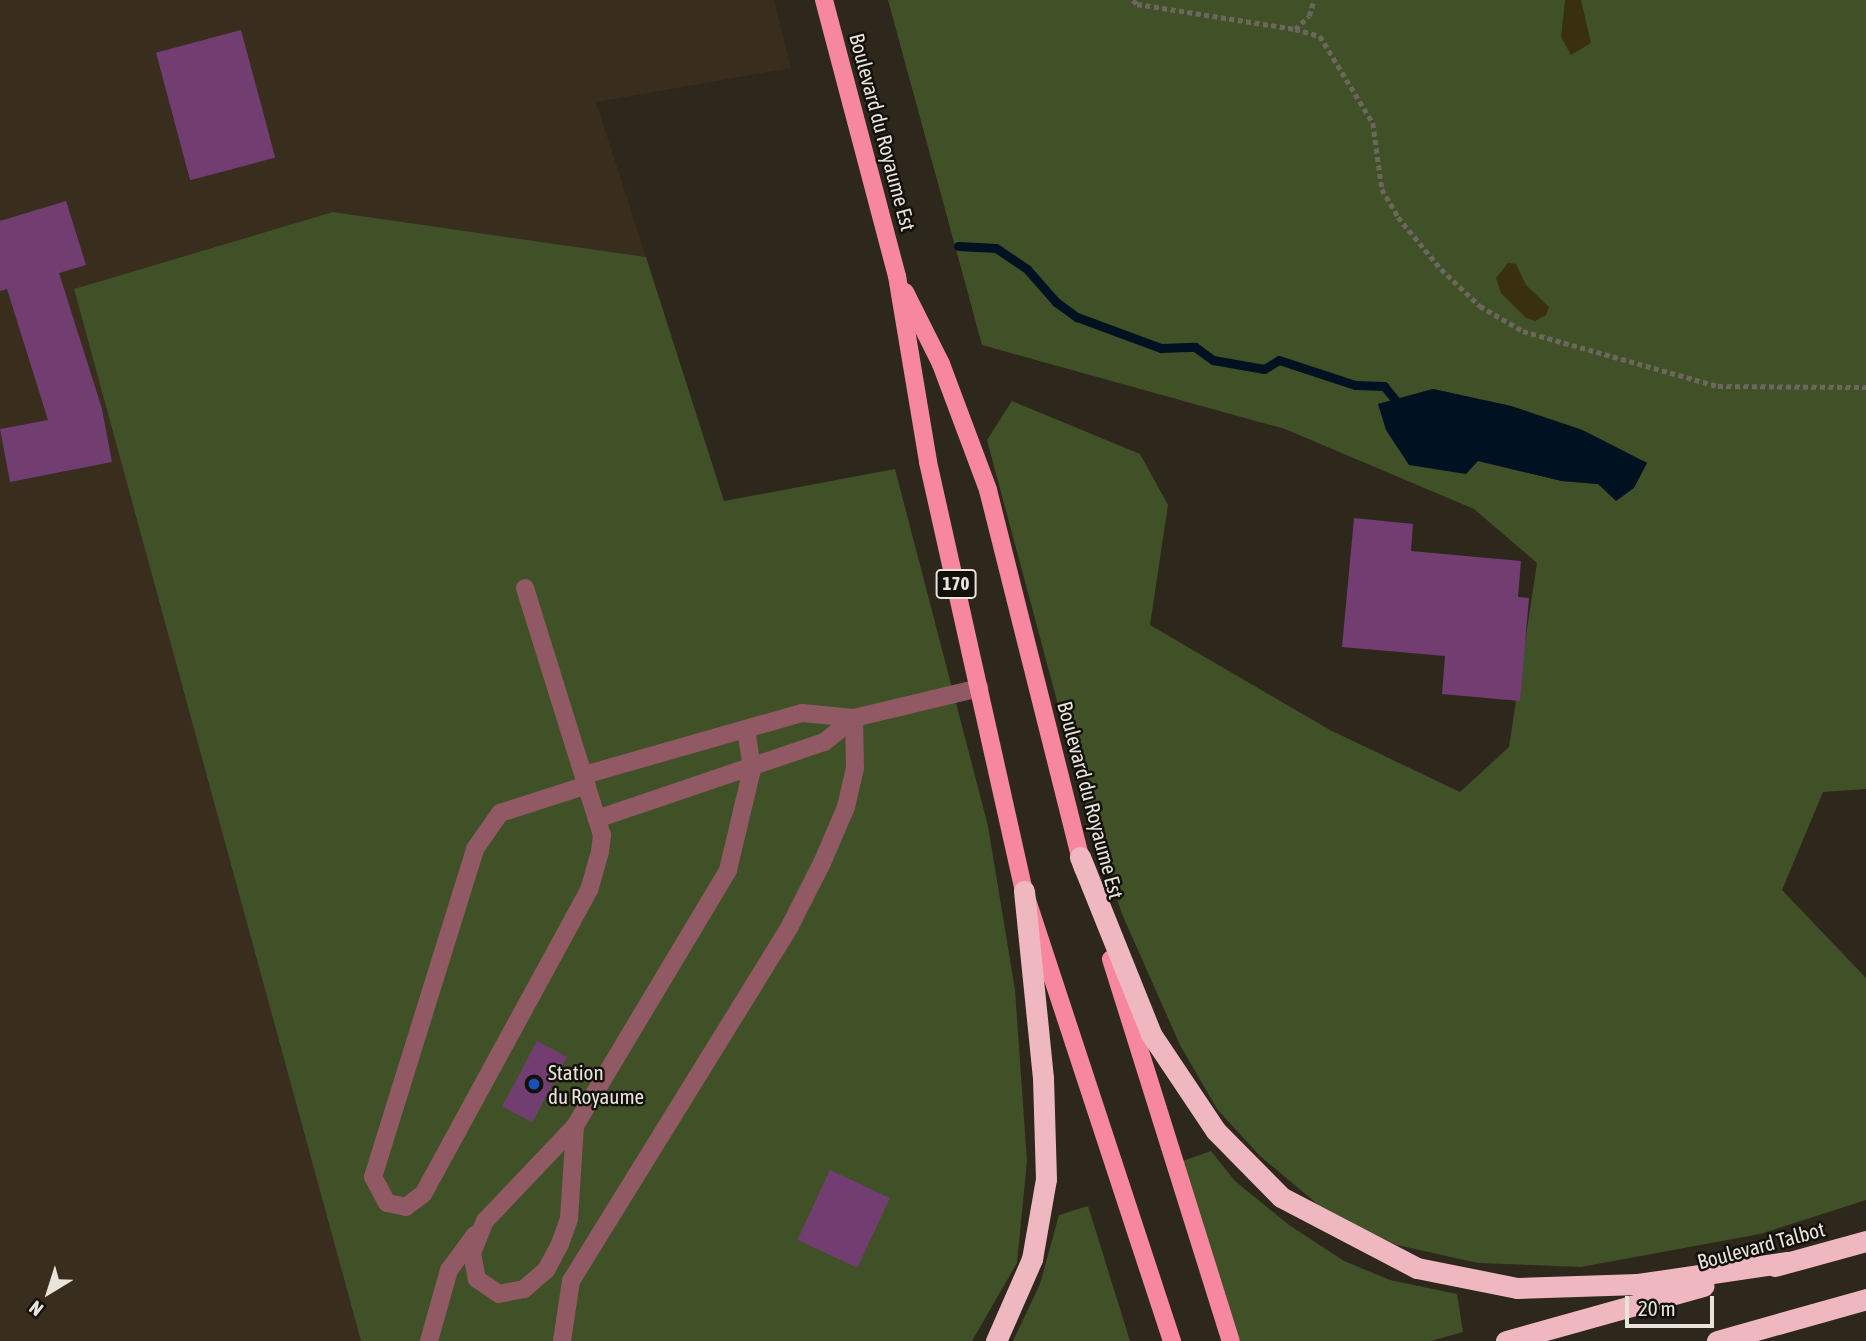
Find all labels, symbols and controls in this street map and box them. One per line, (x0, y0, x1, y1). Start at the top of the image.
street label: Boulevard du Royaume Est (845, 31, 921, 233)
road number: 170 (935, 568, 977, 600)
street label: Boulevard du Royaume Est (1053, 699, 1129, 901)
place label: Station du Royaume (548, 1059, 644, 1109)
marker: Station du Royaume (526, 1076, 542, 1092)
street label: Boulevard Talbot (1695, 1216, 1827, 1274)
north arrow (14, 1257, 84, 1327)
scale bar (1628, 1282, 1717, 1326)
text: N (25, 1296, 47, 1321)
text: 20 m (1638, 1296, 1676, 1320)

